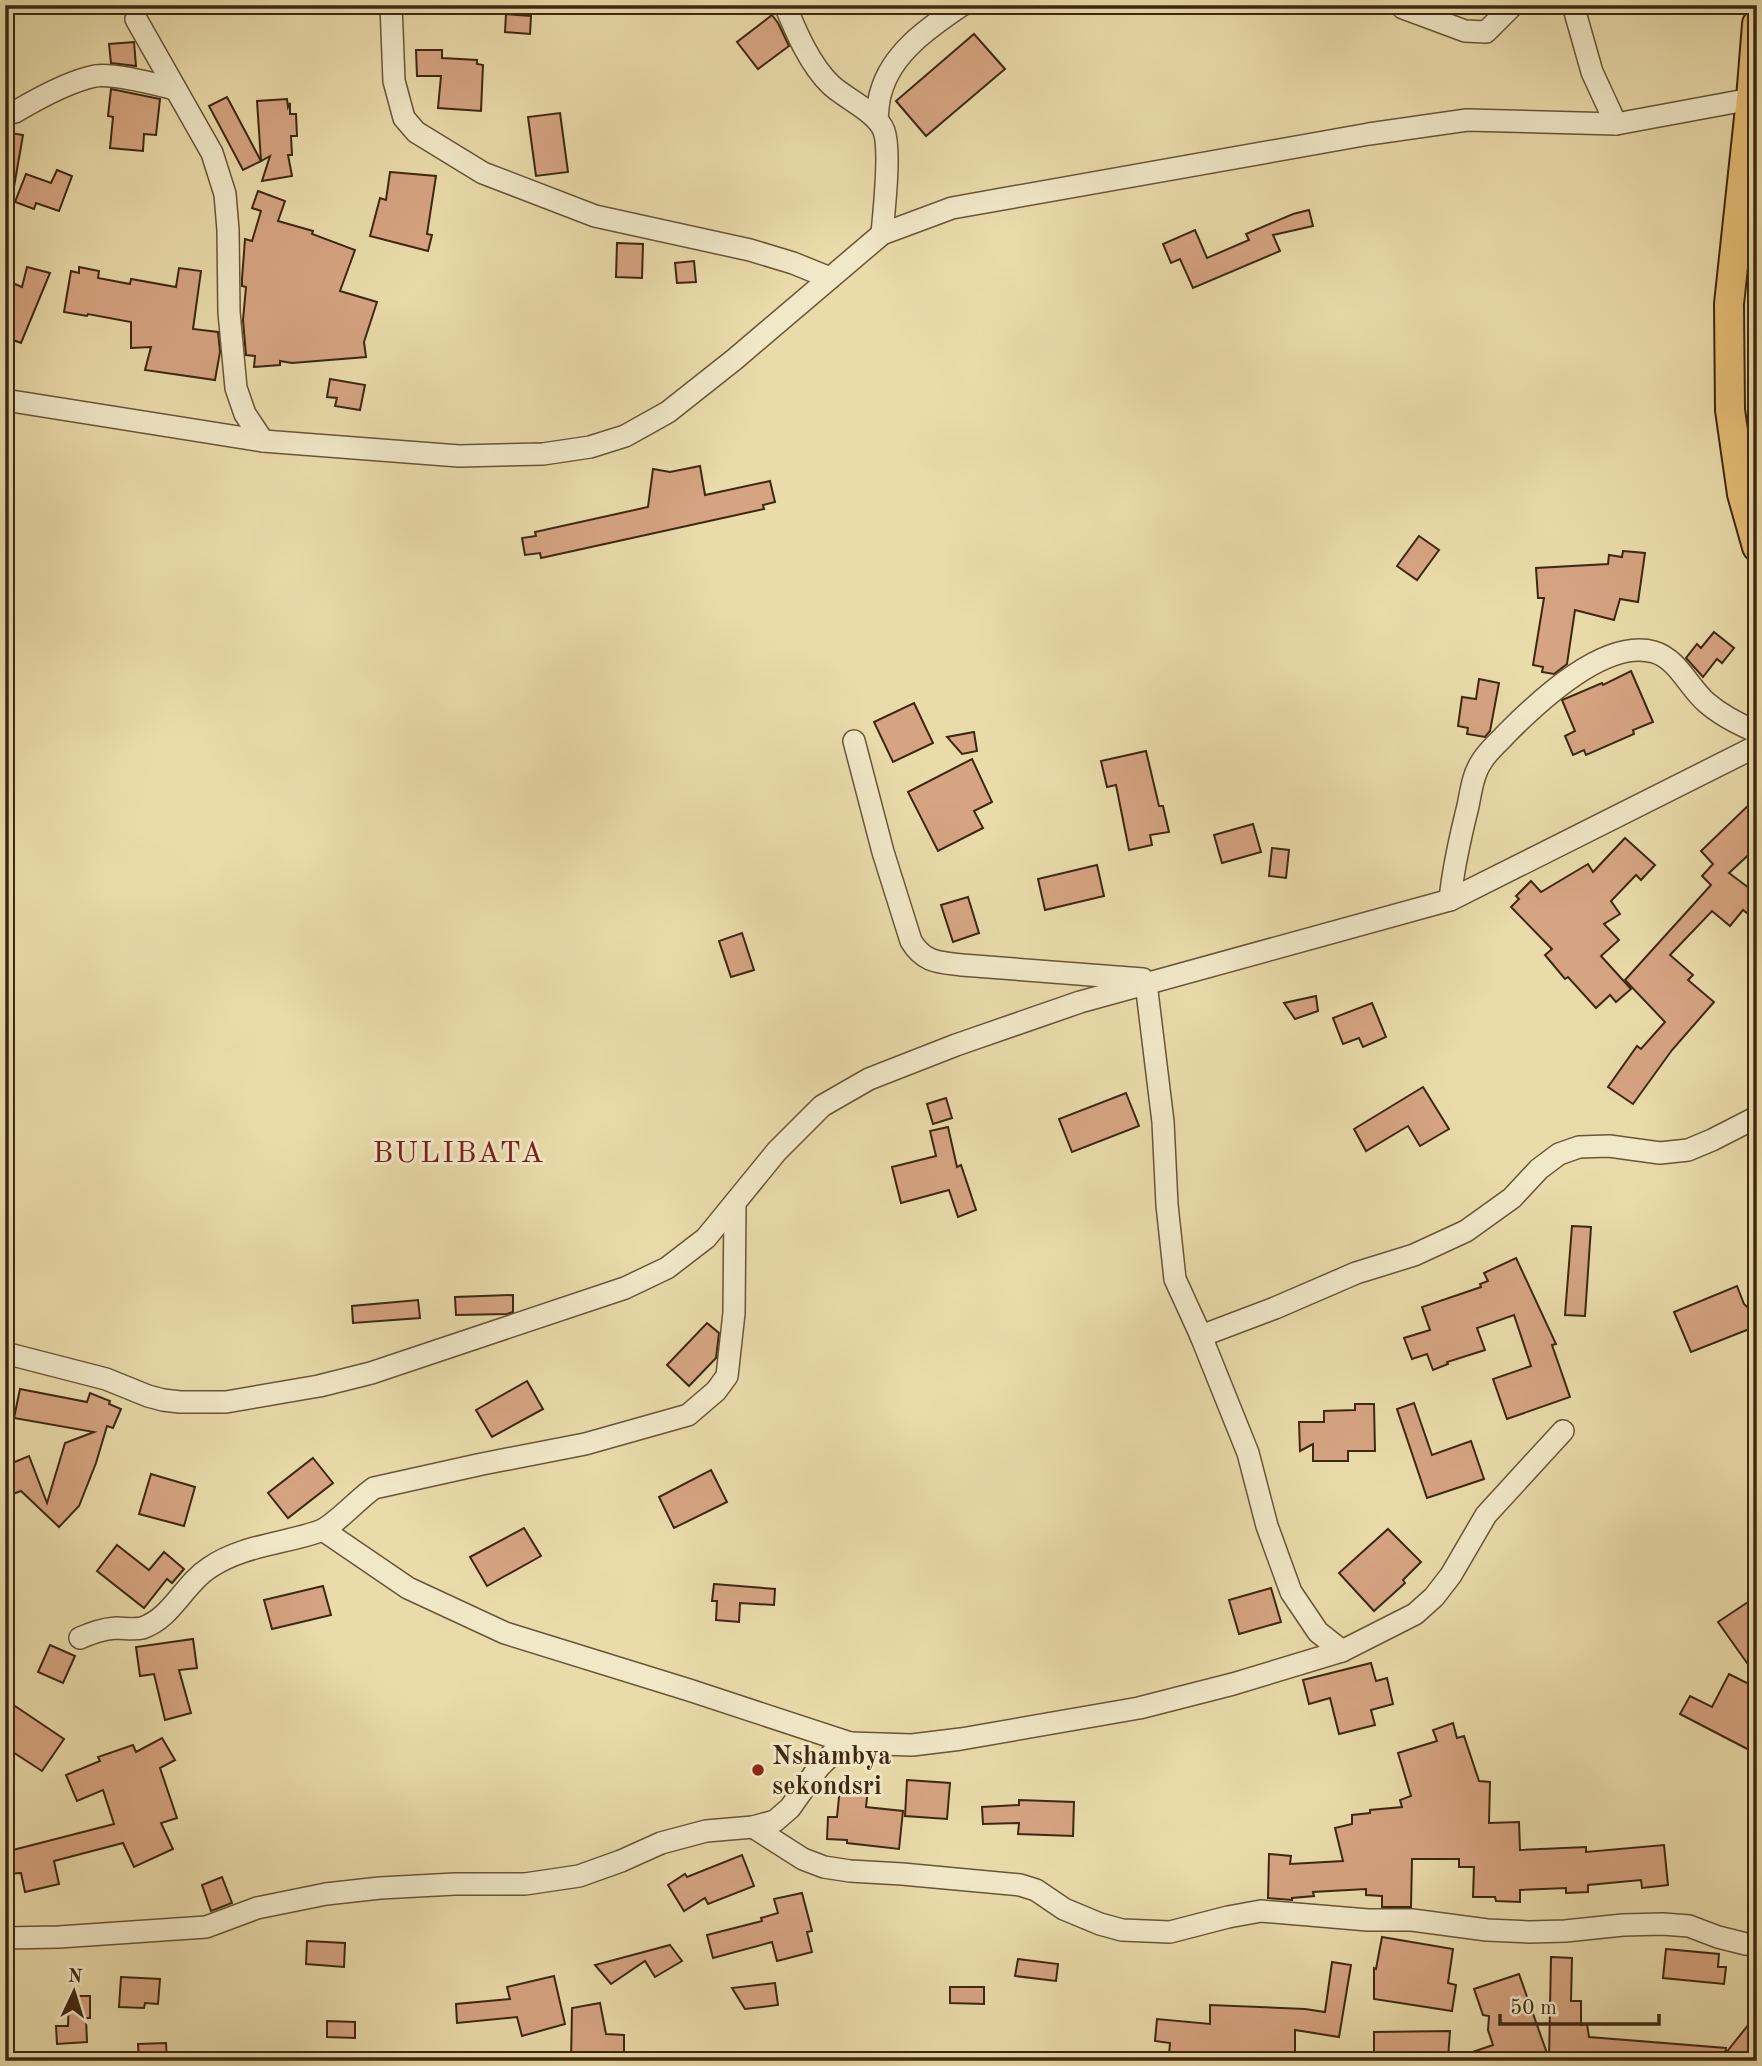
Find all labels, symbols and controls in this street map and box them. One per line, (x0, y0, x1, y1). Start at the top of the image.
district label: BULIBATA (372, 1139, 546, 1169)
place label: Nshambya sekondsri (772, 1744, 891, 1800)
marker: Nshambya sekondsri (750, 1762, 766, 1778)
north arrow (38, 1958, 108, 2028)
text: N (67, 1968, 83, 1988)
scale bar (1500, 1982, 1659, 2026)
text: 50 m (1510, 1998, 1557, 2019)

